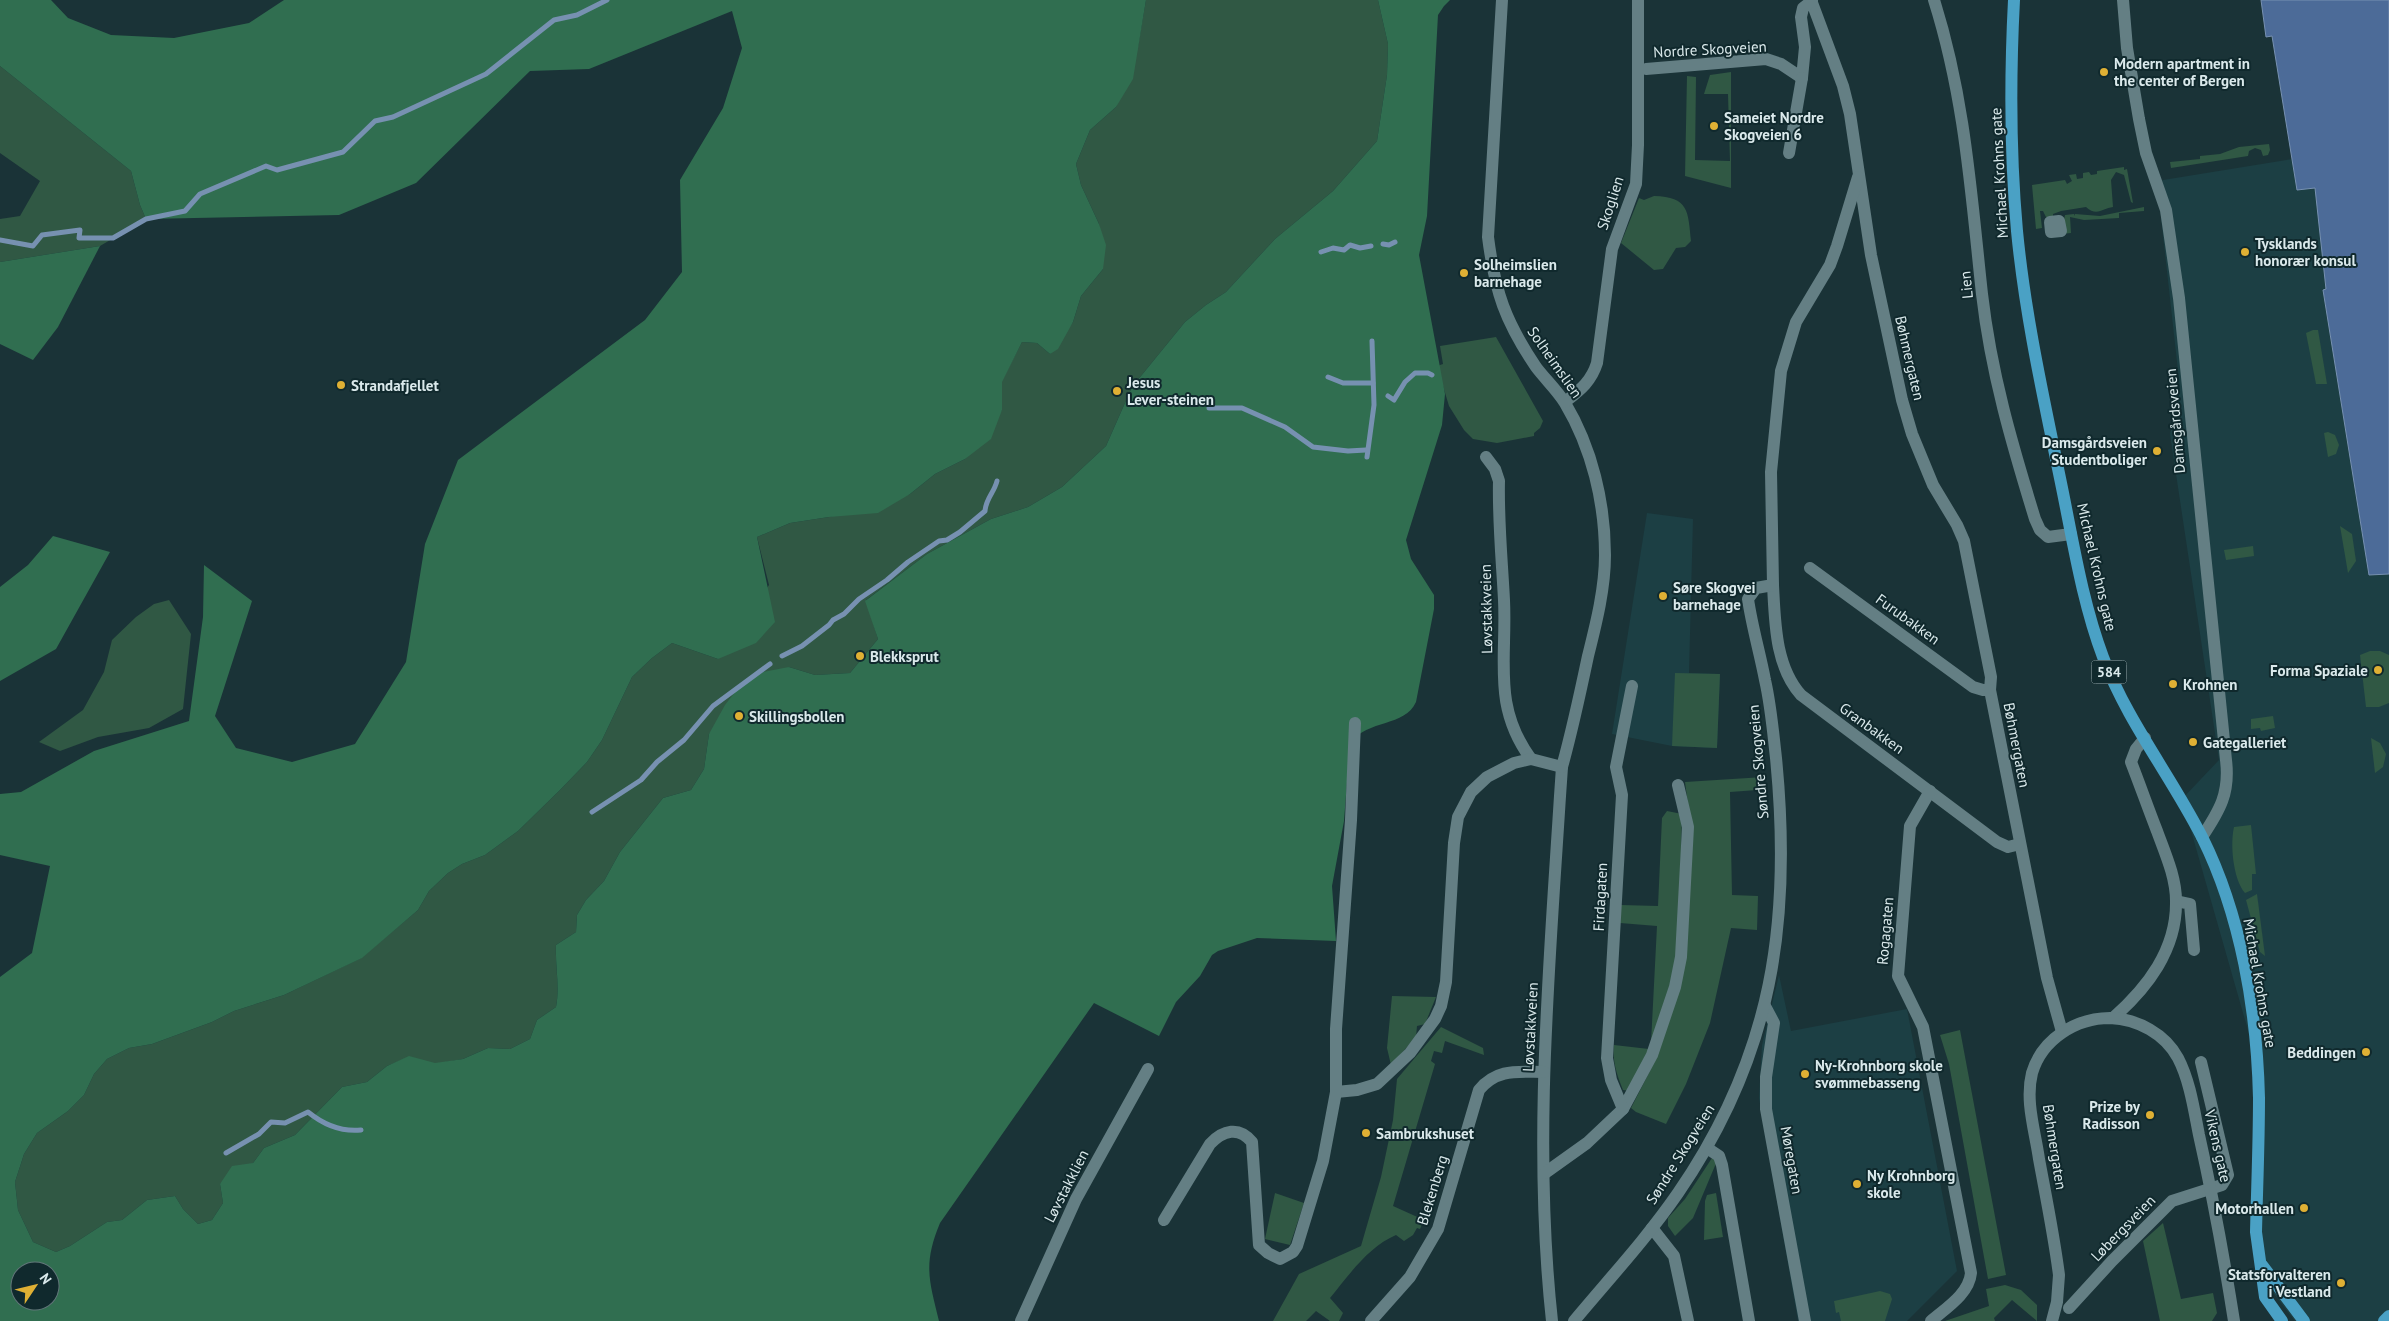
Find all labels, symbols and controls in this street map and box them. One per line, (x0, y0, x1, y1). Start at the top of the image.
street label: Nordre Skogveien (1653, 37, 1767, 61)
place label: Modern apartment in the center of Bergen (2114, 54, 2250, 90)
marker: Modern apartment in the center of Bergen (2098, 66, 2110, 78)
street label: Michael Krohns gate (1986, 107, 2012, 239)
place label: Sameiet Nordre Skogveien 6 (1724, 108, 1824, 144)
marker: Sameiet Nordre Skogveien 6 (1708, 120, 1720, 132)
street label: Skoglien (1592, 174, 1628, 232)
place label: Tysklands honorær konsul (2255, 234, 2356, 270)
marker: Tysklands honorær konsul (2239, 246, 2251, 258)
place label: Solheimslien barnehage (1474, 255, 1557, 291)
marker: Solheimslien barnehage (1458, 267, 1470, 279)
street label: Lien (1955, 270, 1977, 300)
street label: Bøhmergaten (1891, 314, 1929, 402)
street label: Solheimslien (1523, 323, 1587, 401)
street label: Damsgårdsveien (2161, 368, 2189, 474)
place label: Jesus Lever-steinen (1126, 373, 1214, 409)
place label: Strandafjellet (351, 376, 439, 395)
marker: Strandafjellet (335, 379, 347, 391)
marker: Jesus Lever-steinen (1111, 385, 1123, 397)
place label: Damsgårdsveien Studentboliger (2042, 433, 2148, 469)
marker: Damsgårdsveien Studentboliger (2151, 445, 2163, 457)
street label: Michael Krohns gate (2073, 501, 2121, 633)
street label: Løvstakkveien (1476, 564, 1496, 654)
place label: Søre Skogvei barnehage (1673, 578, 1756, 614)
street label: Furubakken (1872, 589, 1944, 649)
marker: Søre Skogvei barnehage (1657, 590, 1669, 602)
place label: Blekksprut (870, 647, 939, 666)
marker: Blekksprut (854, 650, 866, 662)
road number: 584 (2092, 660, 2126, 684)
place label: Forma Spaziale (2270, 661, 2368, 680)
marker: Forma Spaziale (2372, 664, 2384, 676)
place label: Krohnen (2183, 675, 2237, 694)
marker: Krohnen (2167, 678, 2179, 690)
street label: Granbakken (1836, 698, 1908, 758)
street label: Bøhmergaten (1999, 701, 2035, 789)
street label: Søndre Skogveien (1744, 704, 1772, 820)
place label: Skillingsbollen (749, 707, 844, 726)
marker: Skillingsbollen (733, 710, 745, 722)
place label: Gategalleriet (2203, 733, 2287, 752)
marker: Gategalleriet (2187, 736, 2199, 748)
street label: Firdagaten (1589, 862, 1611, 932)
street label: Rogagaten (1873, 896, 1897, 966)
street label: Michael Krohns gate (2239, 917, 2281, 1049)
street label: Løvstakkveien (1518, 982, 1542, 1072)
place label: Beddingen (2287, 1043, 2356, 1062)
marker: Beddingen (2360, 1046, 2372, 1058)
place label: Ny-Krohnborg skole svømmebasseng (1815, 1056, 1943, 1092)
marker: Ny-Krohnborg skole svømmebasseng (1799, 1068, 1811, 1080)
place label: Prize by Radisson (2083, 1097, 2141, 1133)
street label: Søndre Skogveien (1642, 1100, 1718, 1208)
street label: Bøhmergaten (2039, 1103, 2071, 1191)
street label: Vikens gate (2200, 1107, 2236, 1184)
marker: Prize by Radisson (2144, 1109, 2156, 1121)
place label: Sambrukshuset (1376, 1124, 1475, 1143)
street label: Møregaten (1777, 1125, 1807, 1195)
marker: Sambrukshuset (1360, 1127, 1372, 1139)
street label: Løvstakklien (1040, 1146, 1092, 1226)
street label: Blekenberg (1412, 1153, 1452, 1227)
place label: Ny Krohnborg skole (1867, 1166, 1955, 1202)
marker: Ny Krohnborg skole (1851, 1178, 1863, 1190)
street label: Løbergsveien (2087, 1191, 2159, 1265)
place label: Motorhallen (2215, 1199, 2294, 1218)
marker: Motorhallen (2298, 1202, 2310, 1214)
north arrow (10, 1261, 60, 1311)
place label: Statsforvalteren i Vestland (2228, 1265, 2331, 1301)
text: N (36, 1270, 56, 1287)
marker: Statsforvalteren i Vestland (2335, 1277, 2347, 1289)

